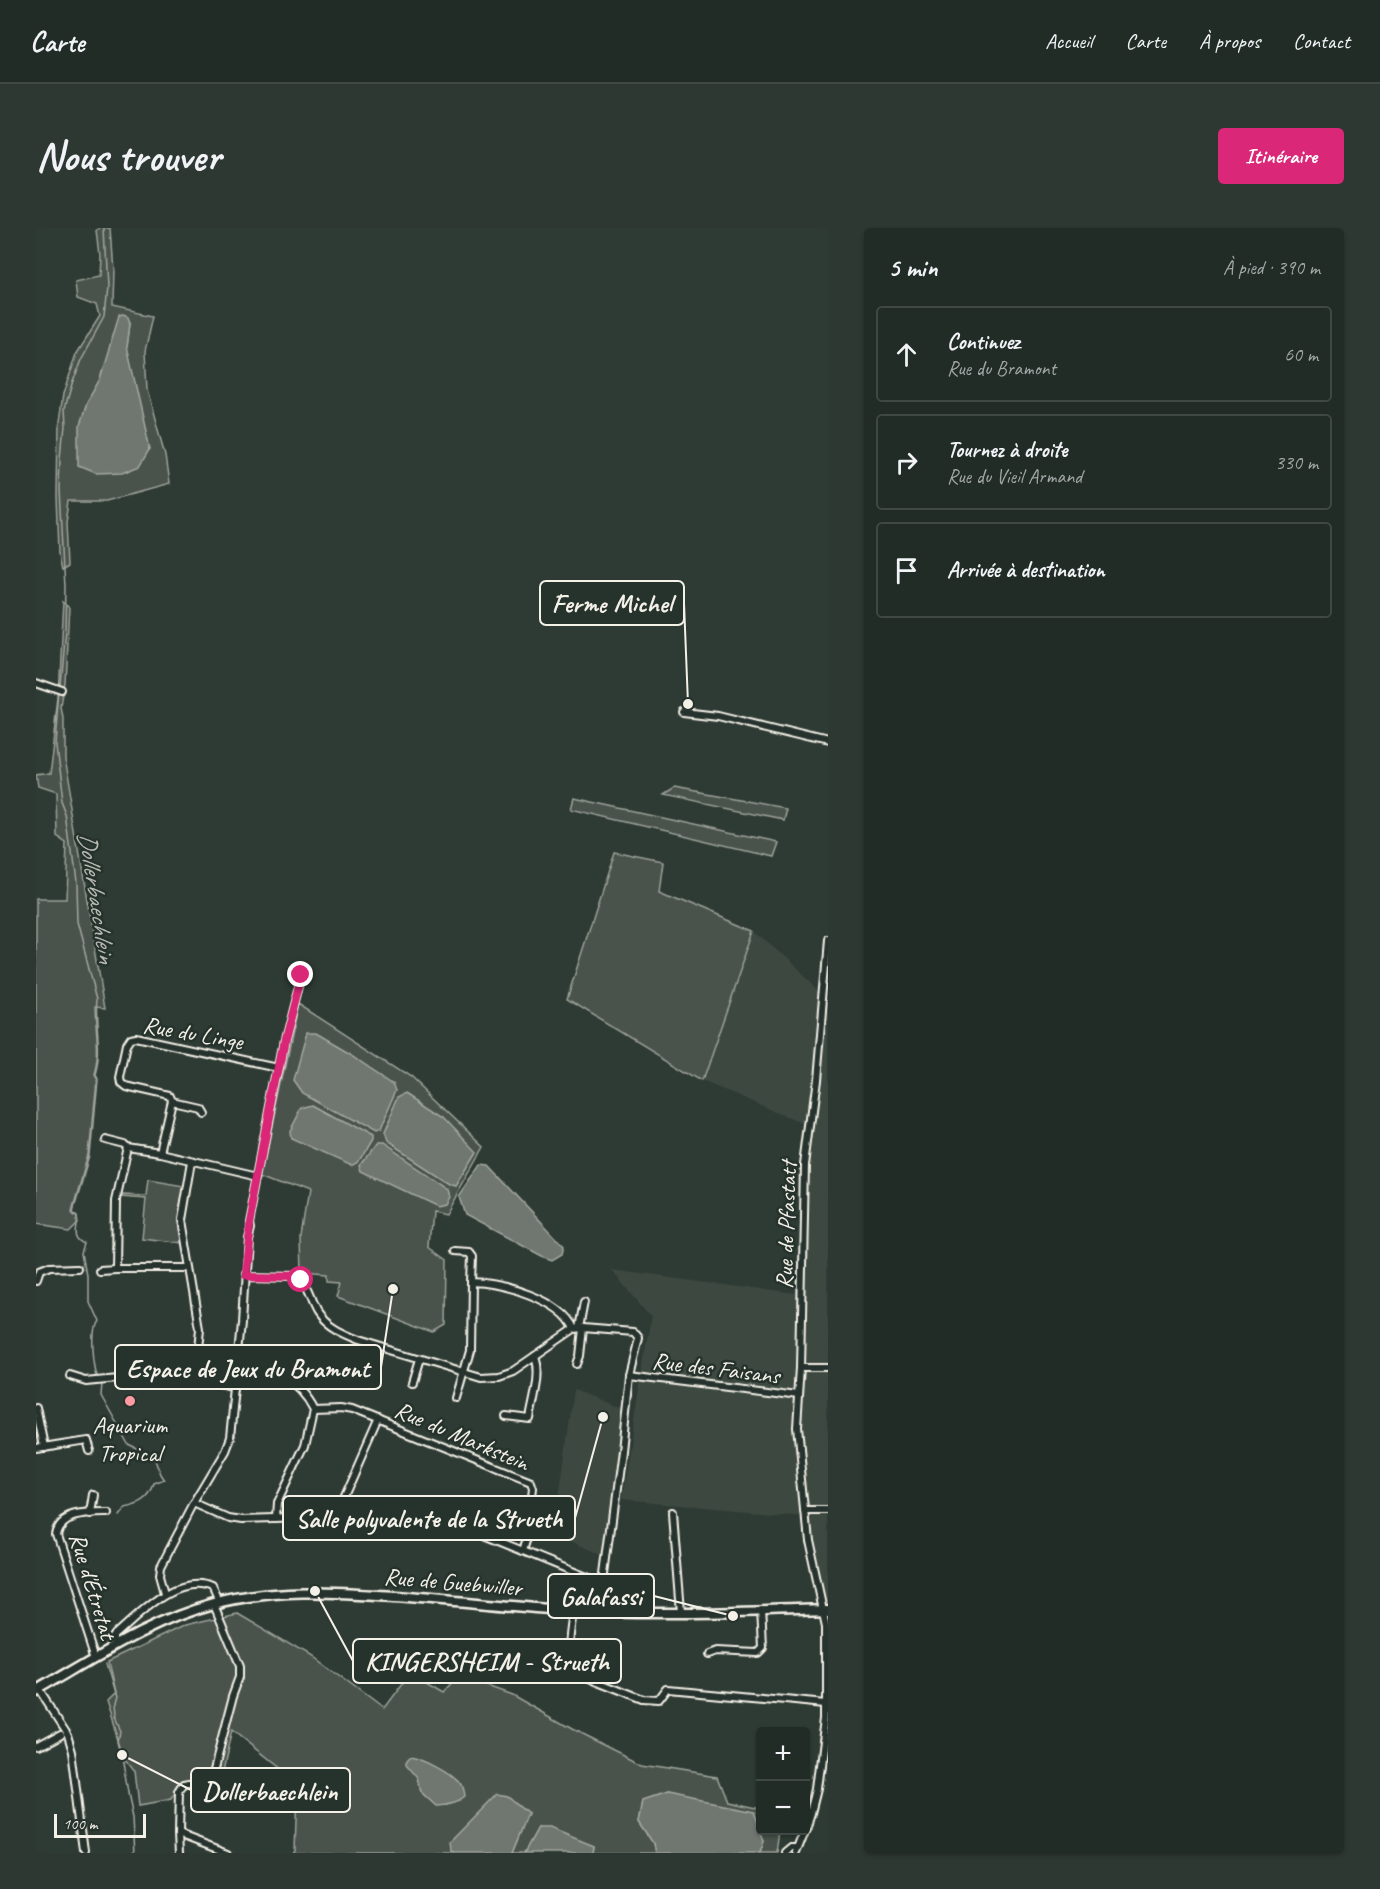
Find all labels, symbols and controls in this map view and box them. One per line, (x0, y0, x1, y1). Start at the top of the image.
text: Carte (30, 24, 85, 59)
text: Accueil (1045, 28, 1093, 54)
text: Carte (1126, 28, 1166, 54)
text: À propos (1199, 28, 1260, 54)
text: Contact (1293, 28, 1350, 54)
button: Itinéraire (1218, 128, 1344, 184)
text: Nous trouver (36, 130, 220, 183)
text: 5 min (888, 251, 937, 284)
text: À pied · 390 m (1223, 255, 1320, 280)
text: Continuez (947, 328, 1020, 356)
icon: ahead (890, 338, 923, 371)
text: 60 m (1284, 342, 1318, 367)
text: Rue du Bramont (947, 356, 1056, 381)
text: Tournez à droite (947, 436, 1067, 464)
icon: right (890, 446, 923, 479)
text: 330 m (1275, 450, 1318, 475)
text: Rue du Vieil Armand (947, 464, 1082, 489)
icon: arrive (890, 554, 923, 587)
text: Arrivée à destination (947, 556, 1105, 584)
callout: Ferme Michel (540, 581, 684, 625)
text: Ferme Michel (552, 587, 676, 620)
water label: Dollerbaechlein (70, 829, 124, 967)
route end (287, 961, 313, 987)
street label: Rue du Linge (141, 1009, 247, 1057)
street label: Rue de Pfastatt (769, 1157, 803, 1289)
route start (287, 1266, 313, 1292)
callout: Espace de Jeux du Bramont (115, 1345, 381, 1389)
street label: Rue des Faisans (651, 1345, 783, 1391)
text: Espace de Jeux du Bramont (127, 1352, 372, 1385)
marker: Aquarium Tropical (123, 1394, 137, 1408)
street label: Rue du Markstein (390, 1394, 535, 1478)
place label: Aquarium Tropical (93, 1410, 168, 1468)
callout: Salle polyvalente de la Strueth (283, 1496, 575, 1540)
text: Salle polyvalente de la Strueth (296, 1502, 563, 1535)
street label: Rue d'Étretat (63, 1529, 124, 1645)
street label: Rue de Guebwiller (383, 1561, 525, 1603)
callout: Galafassi (548, 1574, 654, 1618)
text: Galafassi (560, 1580, 646, 1613)
callout: KINGERSHEIM - Strueth (353, 1639, 621, 1683)
text: KINGERSHEIM - Strueth (365, 1645, 611, 1678)
map controls (756, 1727, 810, 1835)
button: + (756, 1727, 810, 1781)
callout: Dollerbaechlein (191, 1768, 350, 1812)
text: Dollerbaechlein (202, 1775, 339, 1808)
button: − (756, 1781, 810, 1835)
scale bar (54, 1811, 146, 1838)
text: 100 m (63, 1814, 97, 1834)

